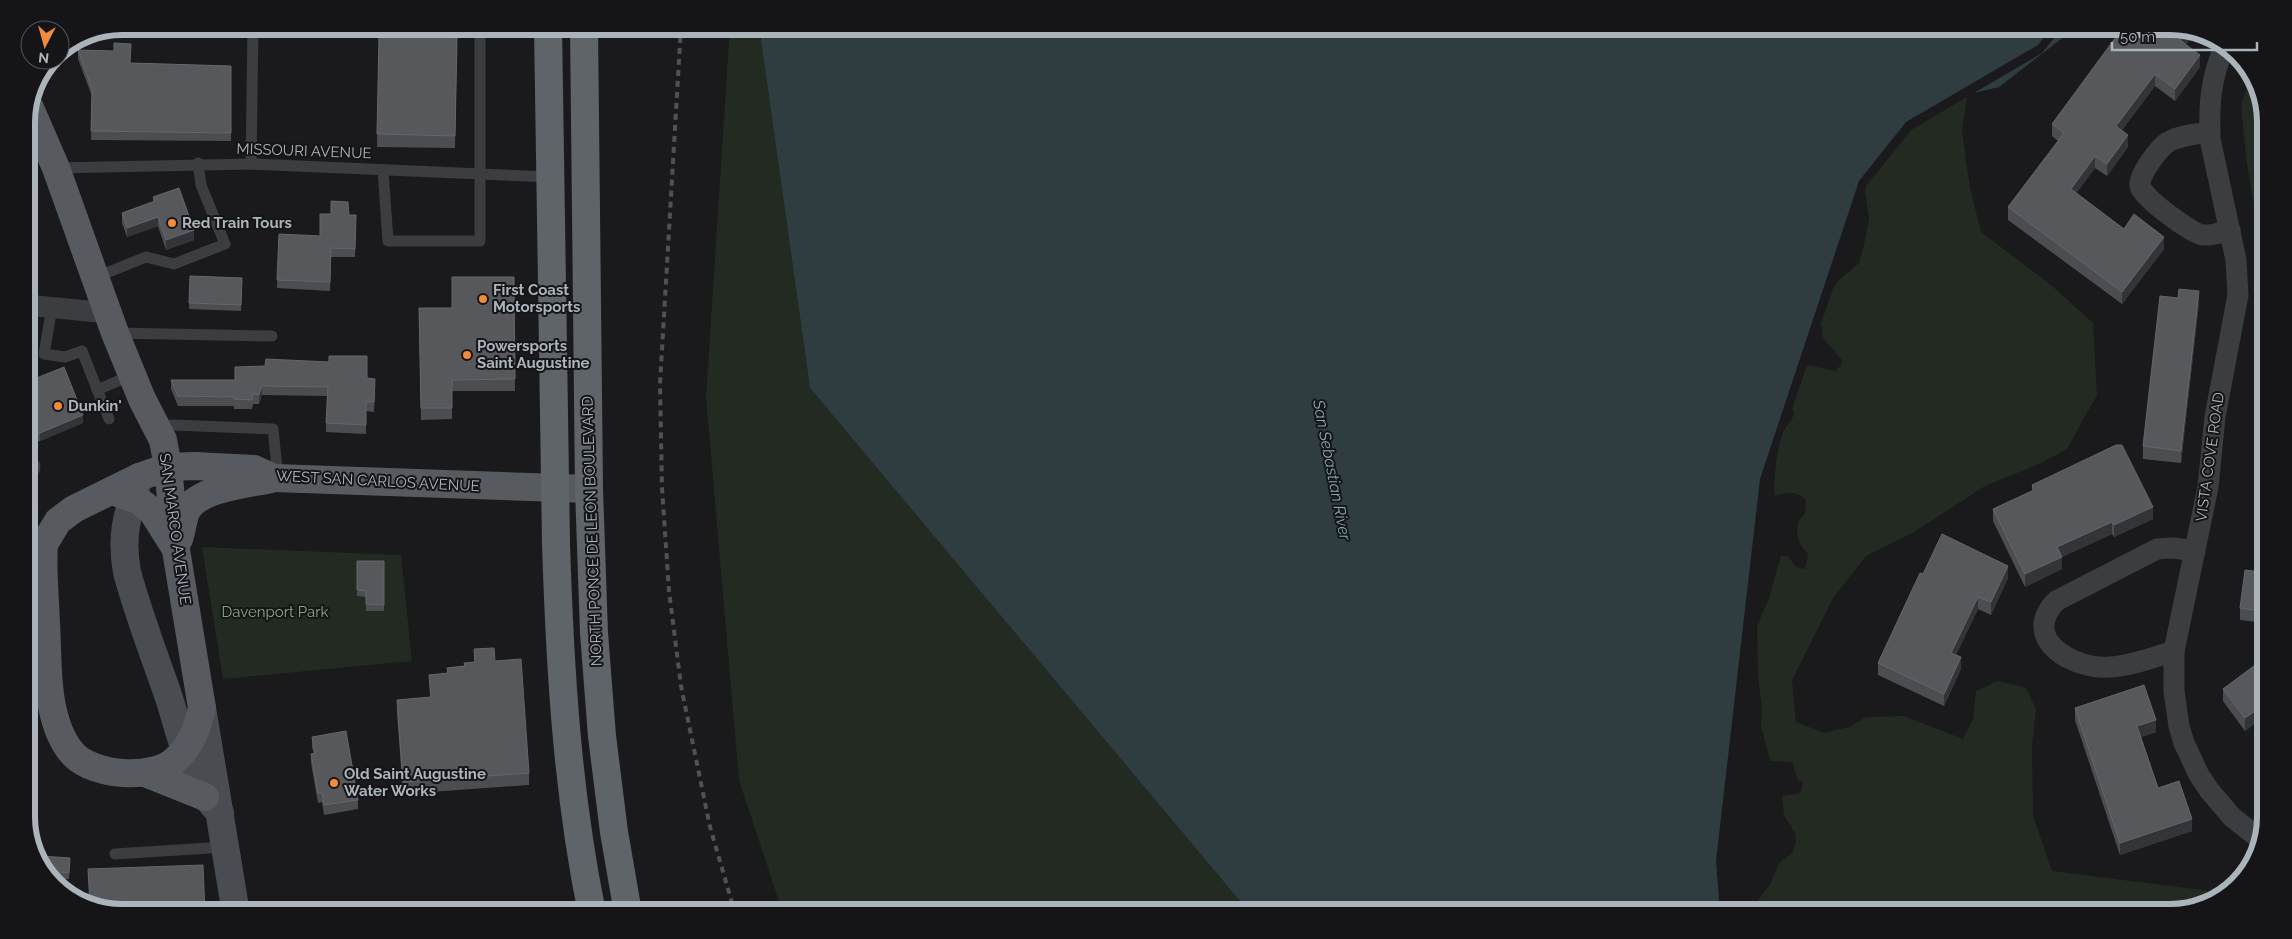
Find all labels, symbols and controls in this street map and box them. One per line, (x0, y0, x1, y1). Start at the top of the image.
north arrow (20, 20, 70, 70)
scale bar (2112, 20, 2257, 52)
text: 50 m (2120, 28, 2155, 46)
text: N (37, 49, 50, 66)
street label: MISSOURI AVENUE (236, 140, 372, 162)
place label: Red Train Tours (182, 214, 292, 232)
marker: Red Train Tours (166, 217, 178, 229)
place label: First Coast Motorsports (493, 281, 580, 316)
marker: First Coast Motorsports (477, 293, 489, 305)
place label: Powersports Saint Augustine (477, 337, 590, 372)
marker: Powersports Saint Augustine (461, 349, 473, 361)
street label: VISTA COVE ROAD (2192, 391, 2228, 523)
street label: NORTH PONCE DE LEON BOULEVARD (578, 395, 606, 666)
place label: Dunkin' (68, 397, 122, 415)
water label: San Sebastian River (1309, 397, 1355, 542)
marker: Dunkin' (52, 400, 64, 412)
street label: SAN MARCO AVENUE (155, 452, 195, 606)
street label: WEST SAN CARLOS AVENUE (276, 467, 480, 495)
park label: Davenport Park (222, 603, 328, 621)
place label: Old Saint Augustine Water Works (344, 765, 486, 800)
marker: Old Saint Augustine Water Works (328, 777, 340, 789)

